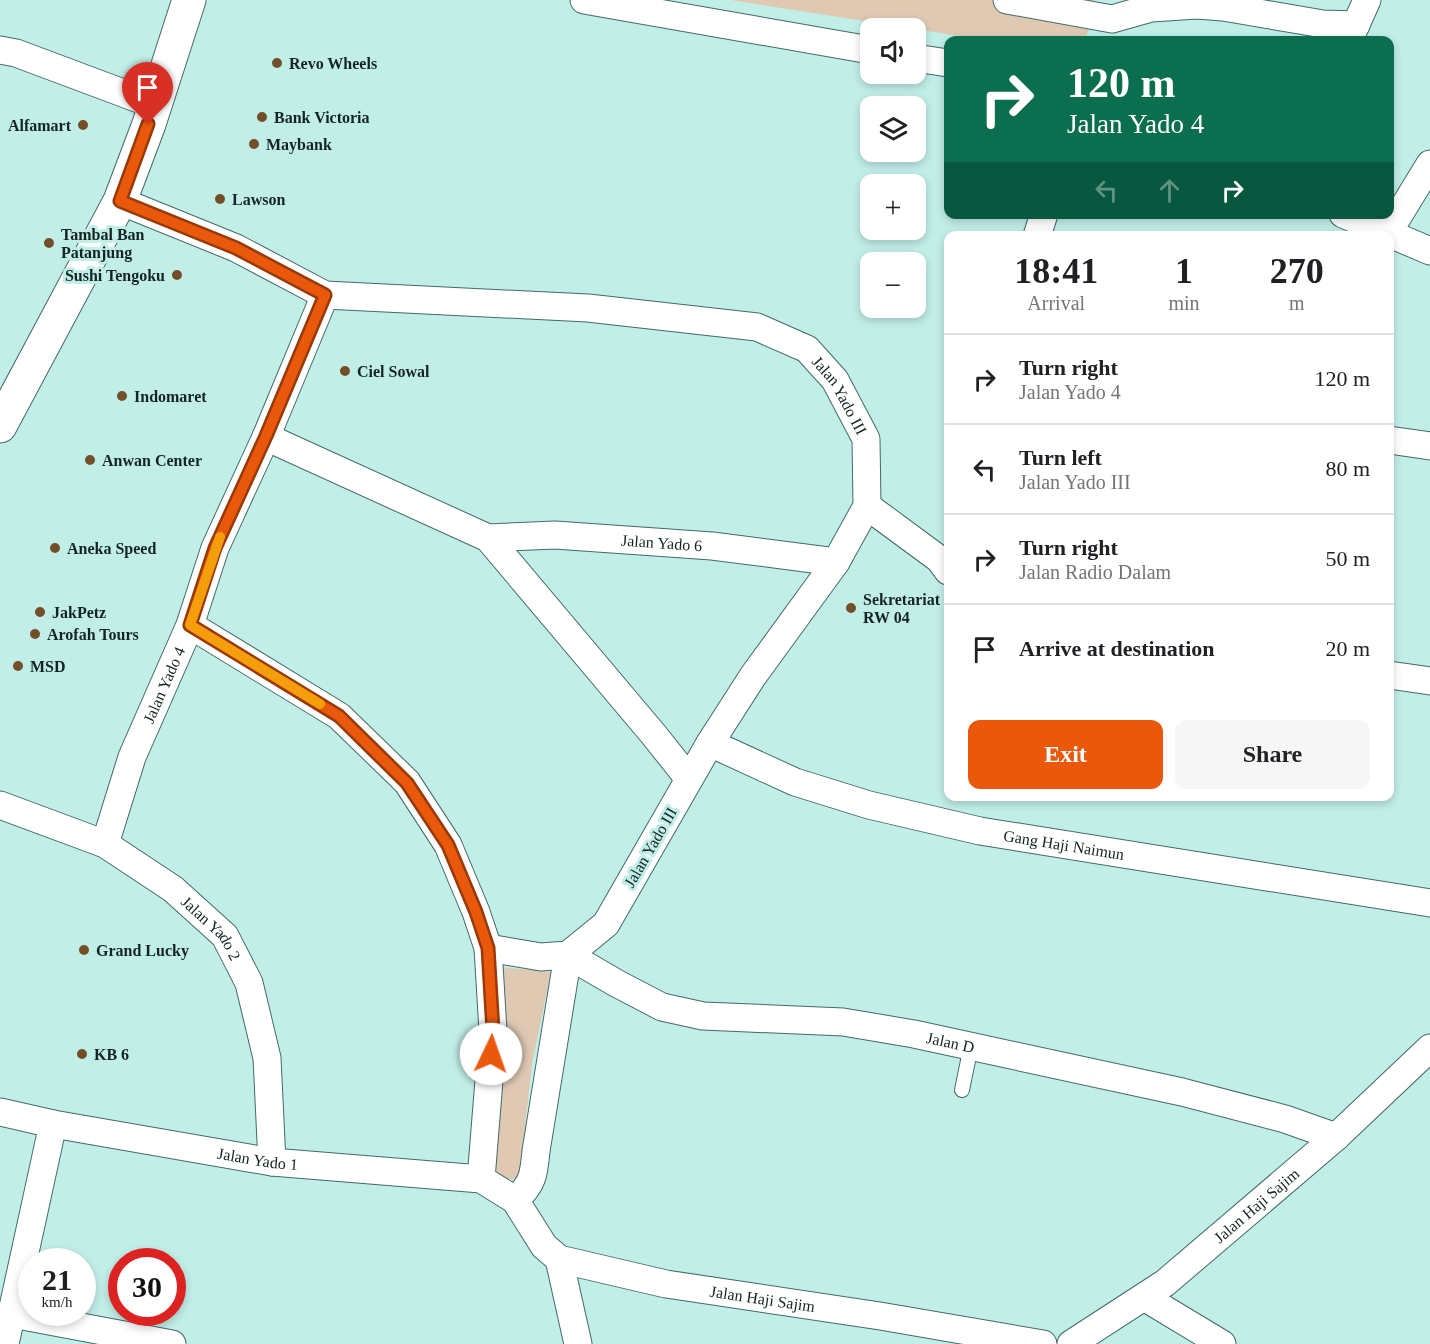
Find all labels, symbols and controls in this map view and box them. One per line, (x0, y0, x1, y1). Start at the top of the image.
map controls (860, 18, 926, 318)
button: sound (860, 18, 926, 84)
place label: Revo Wheels (289, 55, 377, 72)
marker: Revo Wheels (270, 56, 284, 70)
icon: right (968, 60, 1046, 138)
text: 120 m (1067, 60, 1176, 106)
pin (122, 62, 173, 124)
icon: arrive (131, 71, 164, 104)
button: layers (860, 96, 926, 162)
place label: Bank Victoria (274, 109, 370, 126)
text: Jalan Yado 4 (1067, 109, 1204, 139)
marker: Bank Victoria (255, 110, 269, 124)
place label: Alfamart (8, 117, 72, 134)
marker: Alfamart (76, 118, 90, 132)
place label: Maybank (266, 136, 332, 154)
marker: Maybank (247, 137, 261, 151)
button: + (860, 174, 926, 240)
icon: left (1090, 174, 1123, 207)
icon: ahead (1153, 174, 1186, 207)
icon: right (1216, 174, 1249, 207)
place label: Lawson (232, 191, 285, 208)
marker: Lawson (213, 192, 227, 206)
place label: Tambal Ban Patanjung (61, 226, 145, 262)
marker: Tambal Ban Patanjung (42, 236, 56, 250)
text: 18:41 (1014, 251, 1098, 291)
text: 1 (1175, 251, 1193, 291)
text: 270 (1270, 251, 1324, 291)
button: − (860, 252, 926, 318)
place label: Sushi Tengoku (65, 267, 165, 285)
marker: Sushi Tengoku (170, 268, 184, 282)
text: Arrival (1027, 292, 1085, 314)
text: min (1168, 292, 1200, 314)
text: m (1289, 292, 1305, 314)
street label: Jalan Yado III (809, 353, 870, 437)
text: Turn right (1019, 355, 1118, 380)
place label: Ciel Sowal (357, 363, 430, 380)
icon: right (968, 363, 1001, 396)
marker: Ciel Sowal (338, 364, 352, 378)
text: 120 m (1314, 366, 1370, 391)
text: Jalan Yado 4 (1019, 381, 1121, 403)
place label: Indomaret (134, 388, 207, 405)
marker: Indomaret (115, 389, 129, 403)
text: Turn left (1019, 445, 1102, 470)
place label: Anwan Center (102, 452, 202, 469)
marker: Anwan Center (83, 453, 97, 467)
icon: left (968, 453, 1001, 486)
text: 80 m (1325, 456, 1370, 481)
text: Jalan Yado III (1019, 471, 1131, 493)
street label: Jalan Yado 6 (620, 532, 703, 554)
text: Turn right (1019, 535, 1118, 560)
place label: Aneka Speed (67, 540, 156, 558)
marker: Aneka Speed (48, 541, 62, 555)
icon: right (968, 543, 1001, 576)
text: 50 m (1325, 546, 1370, 571)
text: Jalan Radio Dalam (1019, 561, 1171, 583)
place label: Sekretariat RW 04 (863, 591, 941, 626)
marker: Sekretariat RW 04 (844, 601, 858, 615)
place label: JakPetz (52, 604, 106, 621)
marker: JakPetz (33, 605, 47, 619)
place label: Arofah Tours (47, 626, 139, 643)
marker: Arofah Tours (28, 627, 42, 641)
icon: arrive (968, 633, 1001, 666)
text: Arrive at destination (1019, 636, 1215, 661)
text: 20 m (1325, 636, 1370, 661)
street label: Jalan Yado 4 (140, 644, 188, 726)
place label: MSD (30, 658, 66, 675)
marker: MSD (11, 659, 25, 673)
button: Exit (968, 720, 1163, 789)
button: Share (1175, 720, 1370, 789)
street label: Jalan Yado III (621, 804, 680, 890)
street label: Gang Haji Naimun (1002, 827, 1125, 863)
street label: Jalan Yado 2 (178, 893, 244, 963)
place label: Grand Lucky (96, 942, 189, 960)
marker: Grand Lucky (77, 943, 91, 957)
position arrow (459, 1022, 523, 1086)
street label: Jalan D (925, 1029, 976, 1056)
place label: KB 6 (94, 1046, 129, 1063)
marker: KB 6 (75, 1047, 89, 1061)
street label: Jalan Yado 1 (216, 1145, 299, 1173)
street label: Jalan Haji Sajim (1211, 1164, 1303, 1246)
speed limit sign: 30 (108, 1248, 186, 1326)
text: 21 (42, 1263, 72, 1296)
street label: Jalan Haji Sajim (709, 1283, 817, 1315)
text: km/h (42, 1294, 72, 1310)

